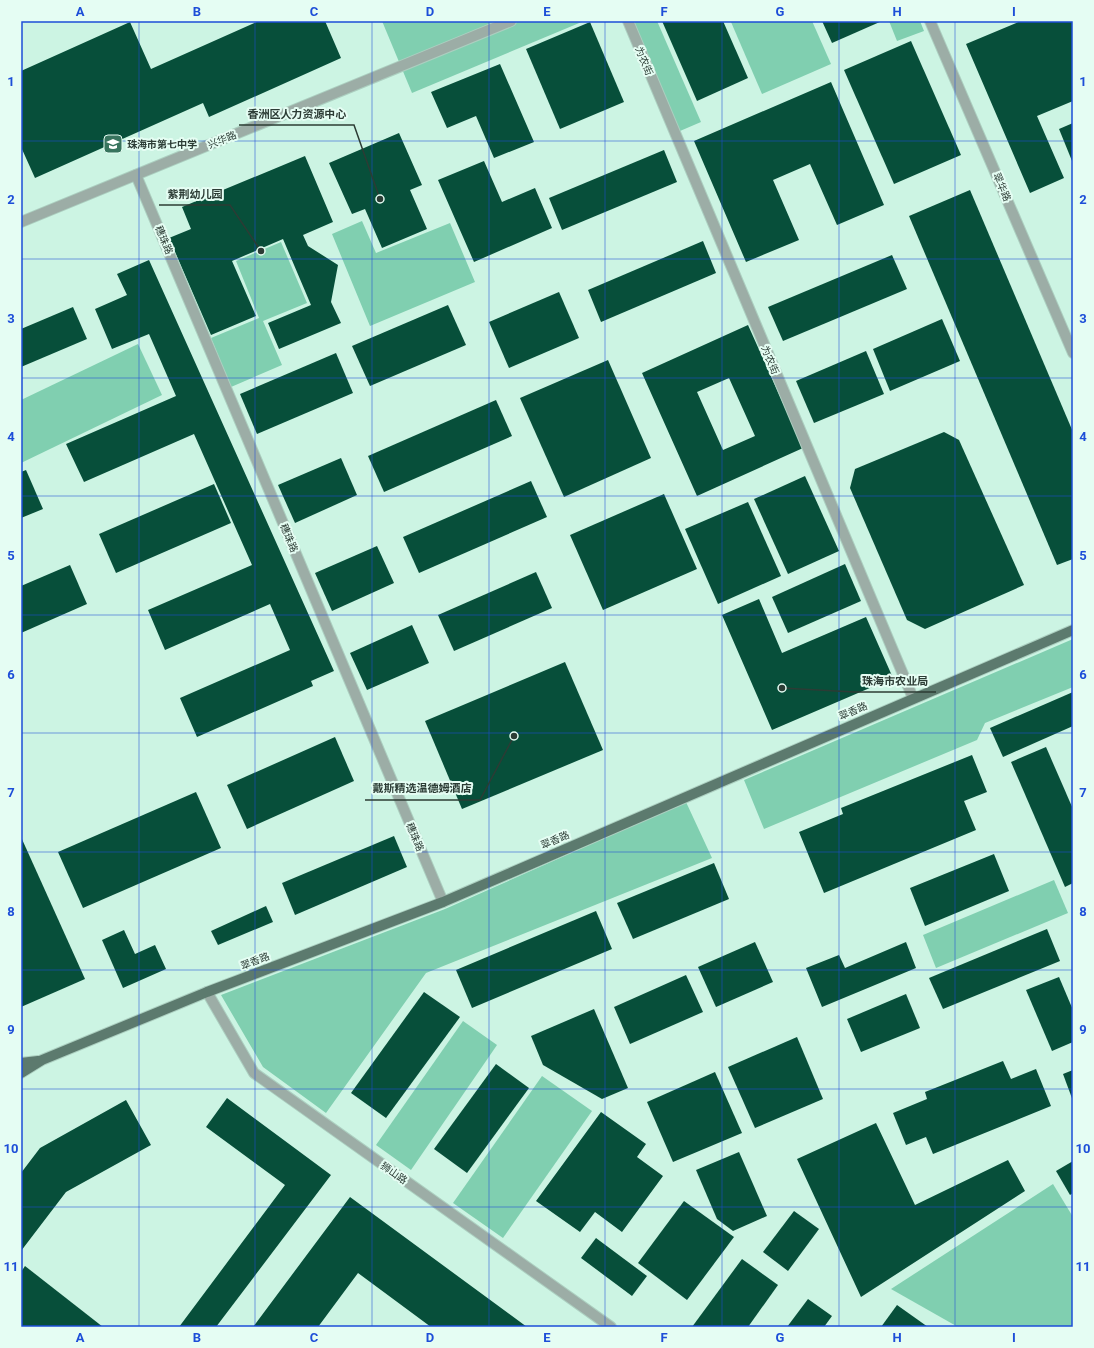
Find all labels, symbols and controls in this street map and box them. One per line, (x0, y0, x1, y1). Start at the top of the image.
text: A (76, 4, 85, 19)
text: B (193, 4, 201, 19)
text: C (310, 4, 319, 19)
text: D (426, 4, 434, 19)
text: E (543, 4, 551, 19)
text: F (660, 4, 668, 19)
text: G (776, 4, 785, 19)
text: H (892, 4, 902, 19)
text: I (1012, 4, 1016, 19)
street label: 为农街 (633, 45, 655, 77)
text: 1 (7, 74, 15, 89)
text: 1 (1079, 74, 1087, 89)
callout: 香洲区人力资源中心 (239, 102, 354, 125)
text: 香洲区人力资源中心 (248, 108, 347, 121)
street label: 兴华路 (206, 129, 238, 151)
school or university icon: 珠海市第七中学 (102, 133, 124, 155)
place label: 珠海市第七中学 (127, 139, 197, 150)
street label: 翠华路 (991, 171, 1013, 203)
callout: 紫荆幼儿园 (159, 182, 230, 205)
text: 紫荆幼儿园 (168, 188, 223, 201)
text: 2 (7, 192, 15, 207)
text: 2 (1079, 192, 1087, 207)
street label: 穗珠路 (153, 224, 175, 256)
text: 3 (7, 311, 15, 326)
text: 3 (1079, 311, 1087, 326)
street label: 为农街 (759, 344, 781, 376)
text: 4 (7, 429, 15, 444)
text: 4 (1079, 429, 1087, 444)
street label: 穗珠路 (278, 522, 300, 554)
text: 5 (7, 548, 15, 563)
text: 5 (1079, 548, 1087, 563)
text: 6 (7, 667, 15, 682)
text: 6 (1079, 667, 1087, 682)
callout: 珠海市农业局 (854, 669, 936, 692)
text: 珠海市农业局 (862, 675, 928, 688)
street label: 翠香路 (837, 700, 869, 722)
callout: 戴斯精选温德姆酒店 (365, 777, 480, 800)
text: 戴斯精选温德姆酒店 (373, 782, 472, 795)
text: 7 (7, 785, 15, 800)
text: 7 (1079, 785, 1087, 800)
street label: 穗珠路 (404, 821, 426, 853)
street label: 翠香路 (539, 829, 571, 851)
text: 8 (7, 904, 15, 919)
text: 8 (1079, 904, 1087, 919)
street label: 翠香路 (239, 950, 271, 972)
text: 9 (7, 1022, 15, 1037)
text: 9 (1079, 1022, 1087, 1037)
text: 10 (4, 1141, 18, 1156)
text: 10 (1076, 1141, 1090, 1156)
street label: 狮山路 (379, 1160, 409, 1186)
text: 11 (4, 1259, 18, 1274)
text: 11 (1076, 1259, 1090, 1274)
text: A (76, 1330, 85, 1345)
text: B (193, 1330, 201, 1345)
text: C (310, 1330, 319, 1345)
text: D (426, 1330, 434, 1345)
text: E (543, 1330, 551, 1345)
text: F (660, 1330, 668, 1345)
text: G (776, 1330, 785, 1345)
text: H (892, 1330, 902, 1345)
text: I (1012, 1330, 1016, 1345)

